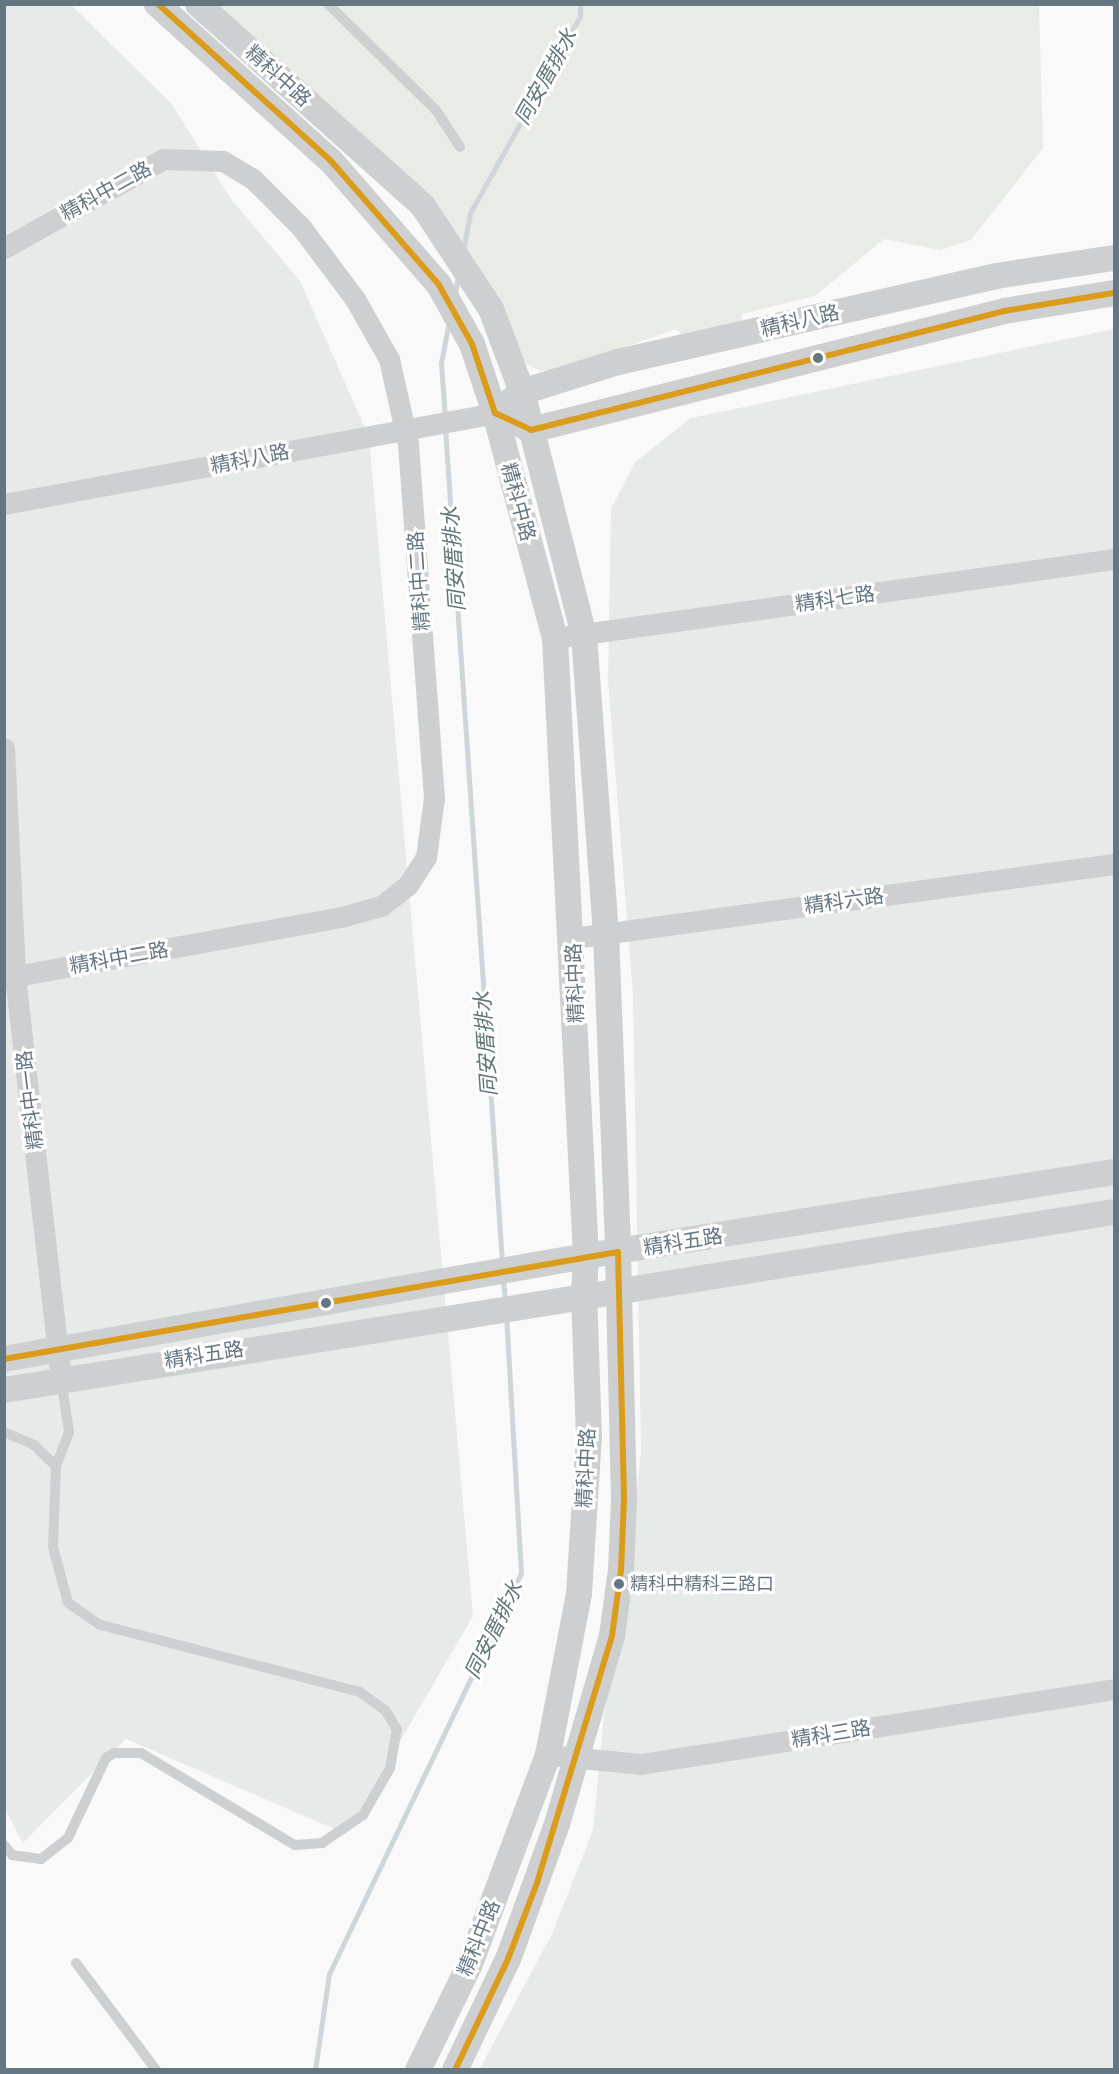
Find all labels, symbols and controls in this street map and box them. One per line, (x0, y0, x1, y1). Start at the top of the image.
water label: 同安厝排水 (510, 25, 582, 129)
street label: 精科中路 (240, 40, 316, 112)
street label: 精科中二路 (56, 156, 156, 226)
street label: 精科八路 (758, 300, 842, 342)
unlabelled marker (812, 352, 824, 364)
street label: 精科八路 (208, 440, 292, 478)
street label: 精科中路 (496, 460, 540, 544)
water label: 同安厝排水 (438, 506, 470, 612)
street label: 精科中二路 (404, 530, 434, 632)
street label: 精科七路 (794, 582, 876, 616)
street label: 精科六路 (803, 884, 885, 918)
street label: 精科中二路 (68, 937, 170, 979)
street label: 精科中路 (562, 943, 588, 1023)
water label: 同安厝排水 (470, 991, 502, 1097)
street label: 精科中一路 (12, 1049, 48, 1151)
street label: 精科五路 (642, 1224, 724, 1260)
unlabelled marker (320, 1297, 332, 1309)
street label: 精科五路 (163, 1337, 245, 1373)
street label: 精科中路 (572, 1427, 600, 1509)
place label: 精科中精科三路口 (630, 1573, 774, 1595)
water label: 同安厝排水 (460, 1577, 528, 1683)
marker: 精科中精科三路口 (613, 1578, 625, 1590)
street label: 精科三路 (790, 1716, 872, 1752)
street label: 精科中路 (453, 1896, 505, 1980)

